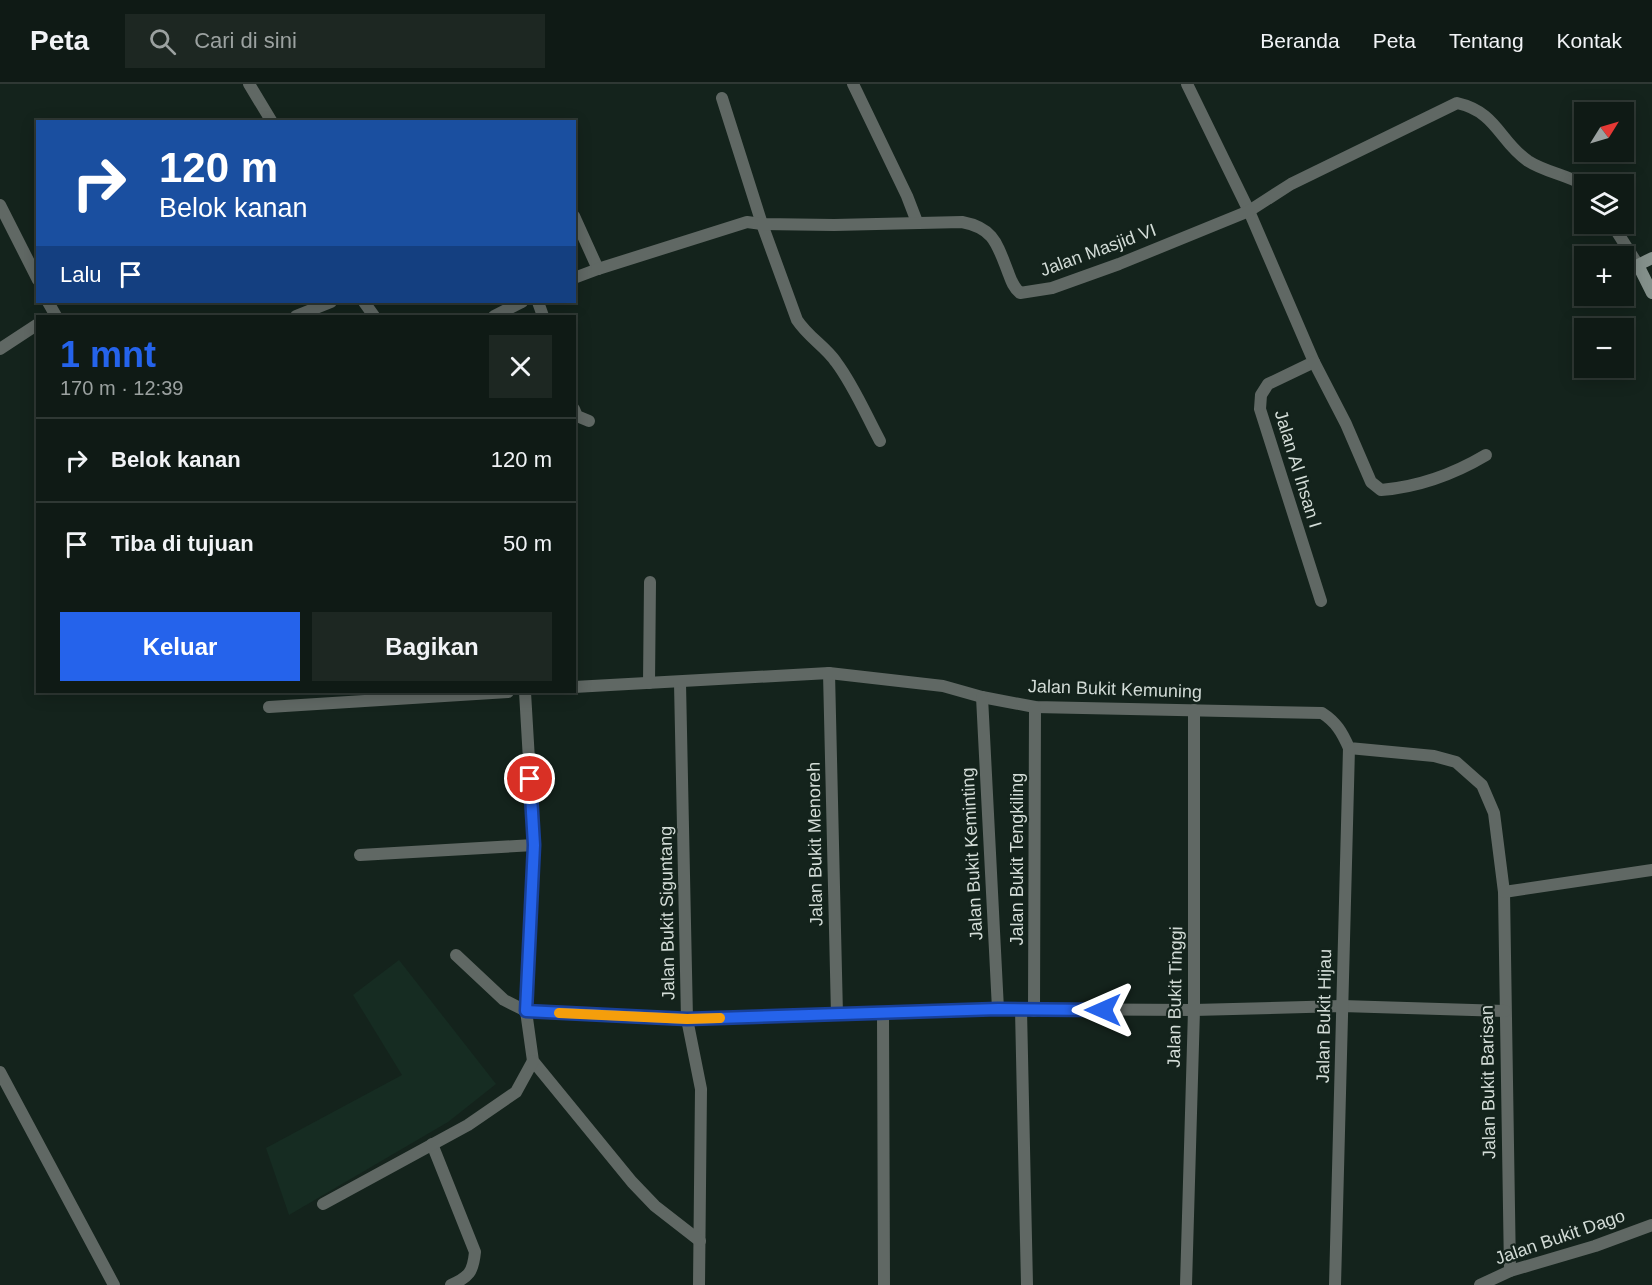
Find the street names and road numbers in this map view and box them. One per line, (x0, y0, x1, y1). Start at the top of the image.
street label: Jalan Masjid VI (1037, 220, 1159, 280)
street label: Jalan Al Ihsan I (1271, 408, 1325, 530)
street label: Jalan Bukit Kemuning (1028, 676, 1202, 702)
street label: Jalan Bukit Menoreh (804, 762, 826, 926)
street label: Jalan Bukit Keminting (957, 767, 987, 941)
street label: Jalan Bukit Tengkiling (1007, 773, 1027, 945)
street label: Jalan Bukit Siguntang (655, 826, 679, 1000)
street label: Jalan Bukit Tinggi (1164, 926, 1186, 1068)
street label: Jalan Bukit Hijau (1313, 949, 1335, 1083)
street label: Jalan Bukit Barisan (1477, 1005, 1499, 1159)
street label: Jalan Bukit Dago (1492, 1205, 1628, 1269)

